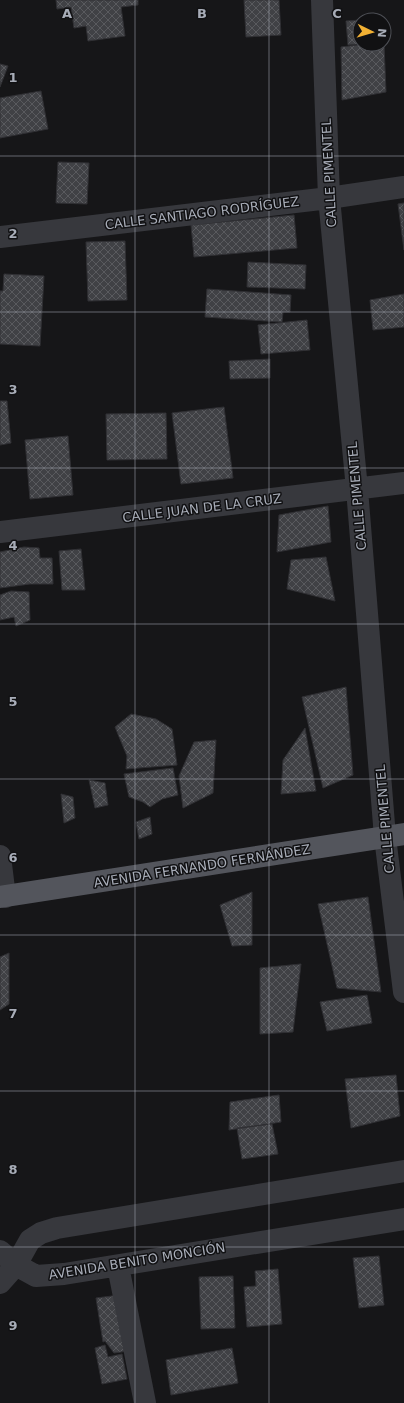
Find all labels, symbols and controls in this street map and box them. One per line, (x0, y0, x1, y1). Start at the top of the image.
text: A (62, 6, 72, 21)
text: B (197, 6, 207, 21)
text: C (332, 6, 342, 21)
north arrow (352, 12, 392, 52)
text: N (375, 28, 388, 38)
text: 1 (8, 70, 18, 85)
street label: CALLE PIMENTEL (319, 117, 339, 228)
street label: CALLE SANTIAGO RODRÍGUEZ (104, 194, 300, 232)
text: 2 (8, 226, 18, 241)
text: 3 (8, 382, 18, 397)
street label: CALLE PIMENTEL (345, 440, 369, 551)
street label: CALLE JUAN DE LA CRUZ (122, 491, 282, 525)
text: 4 (8, 538, 18, 553)
text: 5 (8, 694, 18, 709)
street label: CALLE PIMENTEL (373, 763, 397, 874)
street label: AVENIDA FERNANDO FERNÁNDEZ (93, 841, 312, 891)
text: 6 (8, 850, 18, 865)
text: 7 (8, 1006, 18, 1021)
text: 8 (8, 1162, 18, 1177)
street label: AVENIDA BENITO MONCIÓN (48, 1240, 226, 1282)
text: 9 (8, 1318, 18, 1333)

